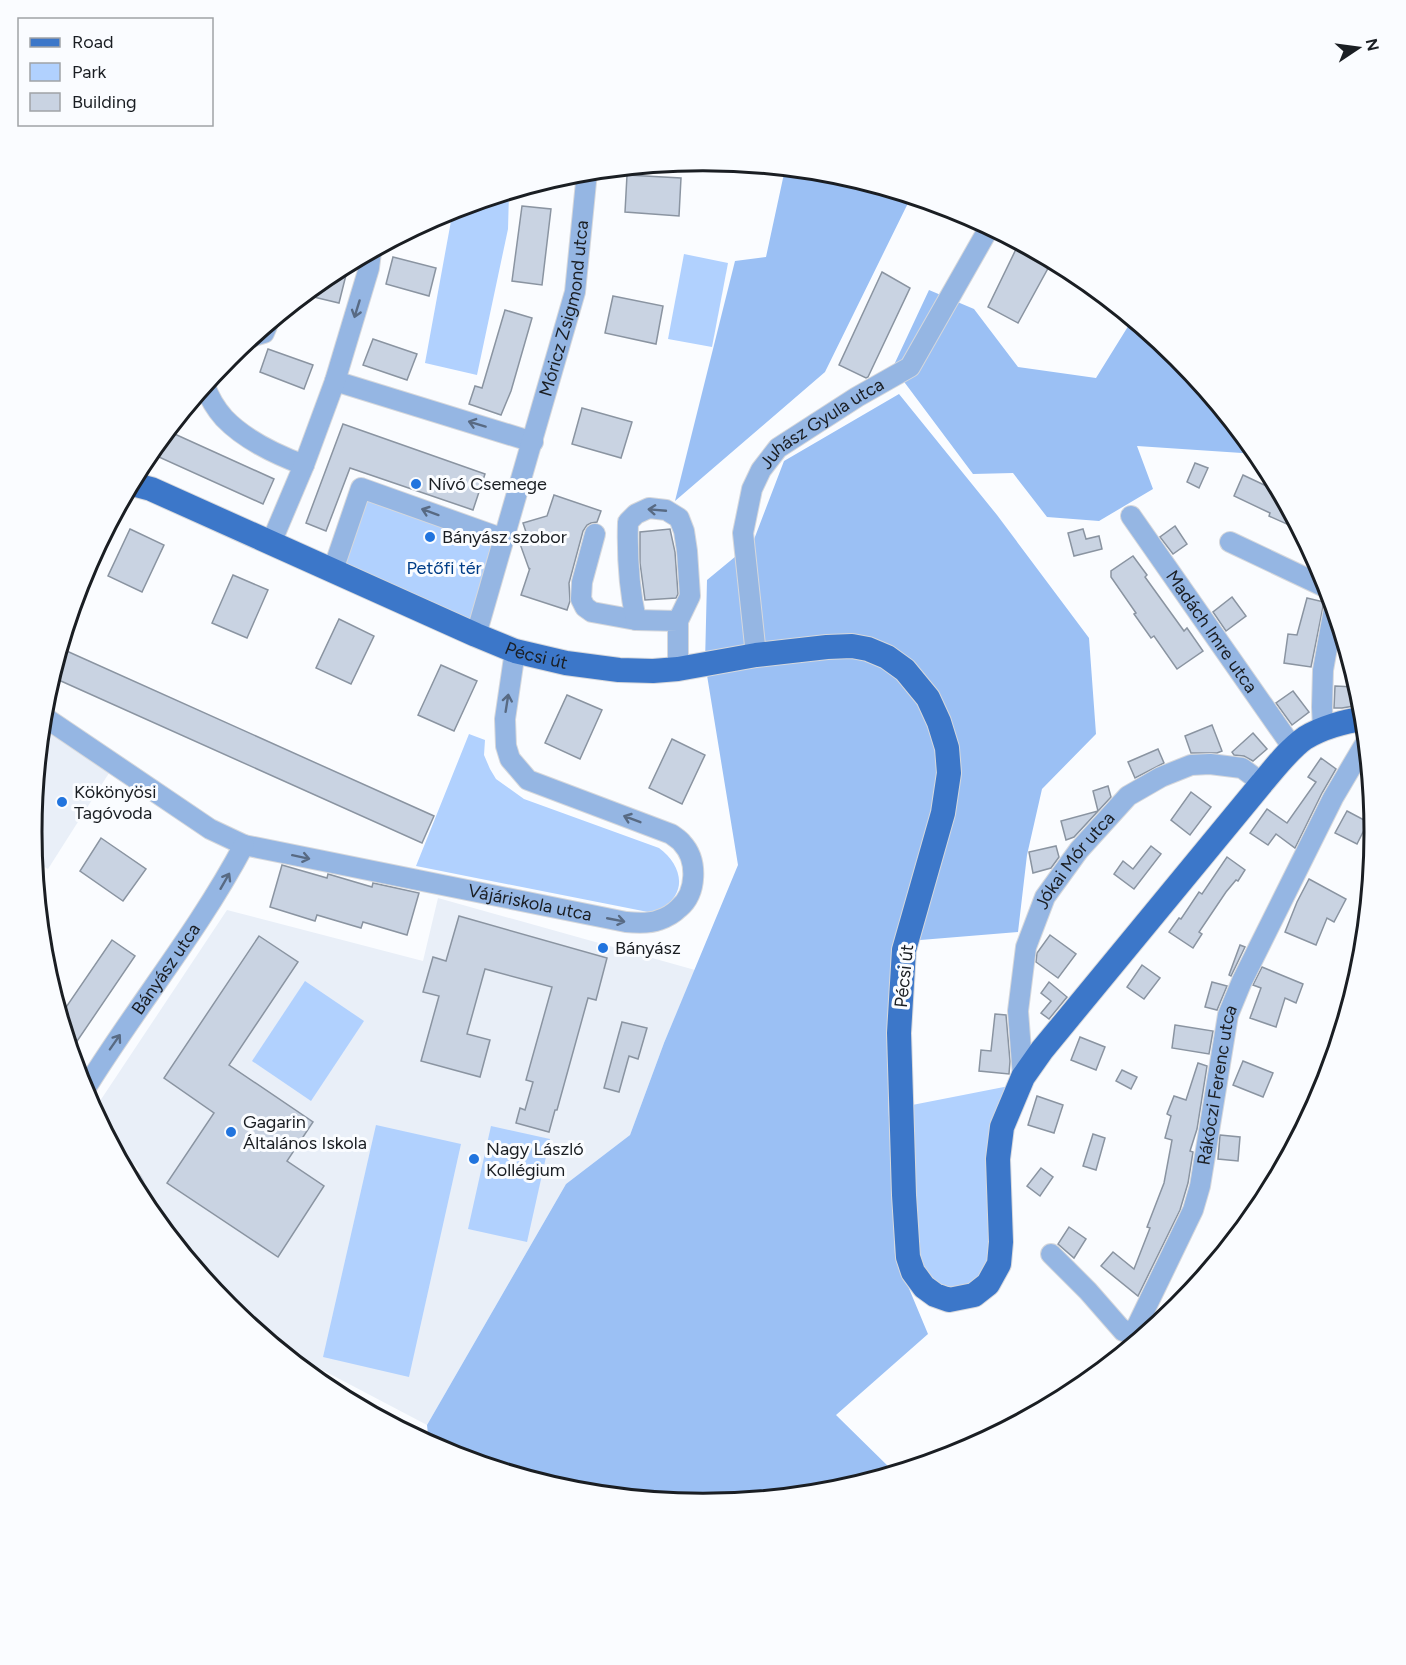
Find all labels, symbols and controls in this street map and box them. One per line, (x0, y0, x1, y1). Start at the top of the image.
legend (18, 18, 213, 126)
north arrow (1328, 18, 1388, 78)
text: Road (72, 31, 113, 53)
text: N (1361, 37, 1383, 53)
text: Park (72, 61, 107, 83)
text: Building (72, 91, 137, 113)
street label: Móricz Zsigmond utca (534, 219, 593, 399)
one-way arrow (351, 299, 362, 318)
street label: Juhász Gyula utca (755, 373, 888, 474)
one-way arrow (468, 418, 487, 429)
place label: Nívó Csemege (428, 473, 547, 495)
marker: Nívó Csemege (409, 477, 423, 491)
one-way arrow (648, 504, 668, 515)
one-way arrow (421, 506, 439, 517)
place label: Bányász szobor (442, 526, 567, 548)
marker: Bányász szobor (423, 530, 437, 544)
park label: Petőfi tér (406, 557, 482, 579)
street label: Madách Imre utca (1161, 566, 1262, 697)
street label: Pécsi út (502, 637, 570, 674)
one-way arrow (502, 694, 513, 714)
place label: Kökönyösi Tagóvoda (74, 781, 156, 824)
marker: Kökönyösi Tagóvoda (55, 795, 69, 809)
street label: Jókai Mór utca (1030, 807, 1119, 912)
one-way arrow (623, 813, 642, 824)
one-way arrow (291, 852, 311, 863)
one-way arrow (219, 873, 231, 890)
street label: Vájáriskola utca (466, 879, 594, 926)
one-way arrow (606, 915, 625, 926)
street label: Bányász utca (127, 919, 205, 1019)
place label: Bányász (615, 937, 681, 959)
marker: Bányász (596, 941, 610, 955)
street label: Pécsi út (890, 943, 918, 1009)
street label: Rákóczi Ferenc utca (1193, 1002, 1242, 1167)
one-way arrow (109, 1034, 121, 1051)
place label: Gagarin Általános Iskola (243, 1111, 367, 1154)
marker: Gagarin Általános Iskola (224, 1125, 238, 1139)
place label: Nagy László Kollégium (486, 1138, 584, 1181)
marker: Nagy László Kollégium (467, 1152, 481, 1166)

